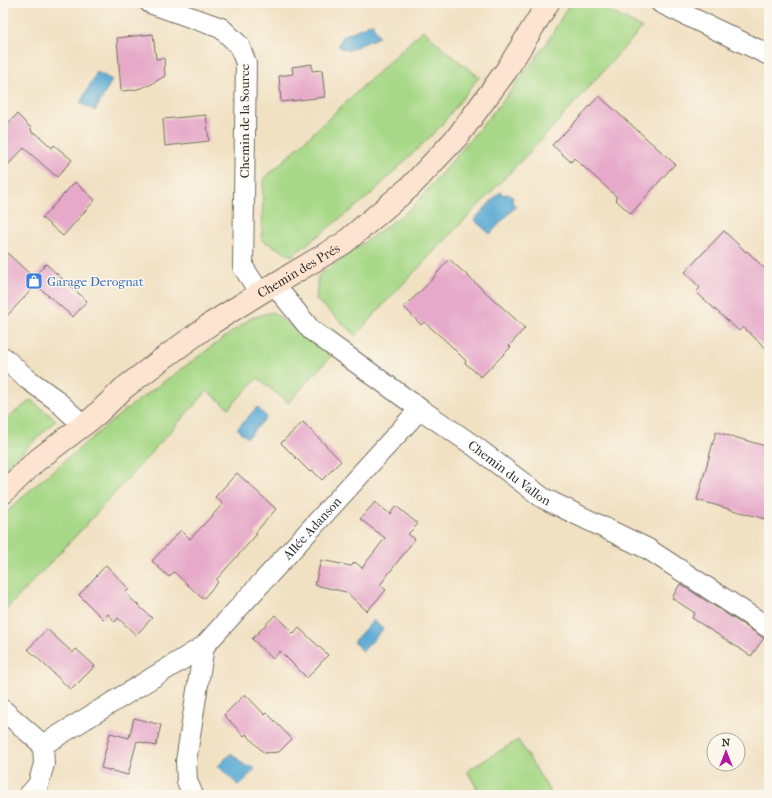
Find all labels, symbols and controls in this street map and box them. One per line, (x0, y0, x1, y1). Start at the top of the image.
street label: Chemin de la Source (237, 63, 252, 178)
street label: Chemin des Prés (254, 240, 342, 301)
shop icon: Garage Derognat (24, 271, 44, 291)
place label: Garage Derognat (47, 274, 144, 289)
street label: Chemin du Vallon (465, 437, 554, 508)
street label: Allée Adanson (279, 493, 344, 563)
north arrow (706, 732, 746, 772)
text: N (722, 736, 731, 749)

